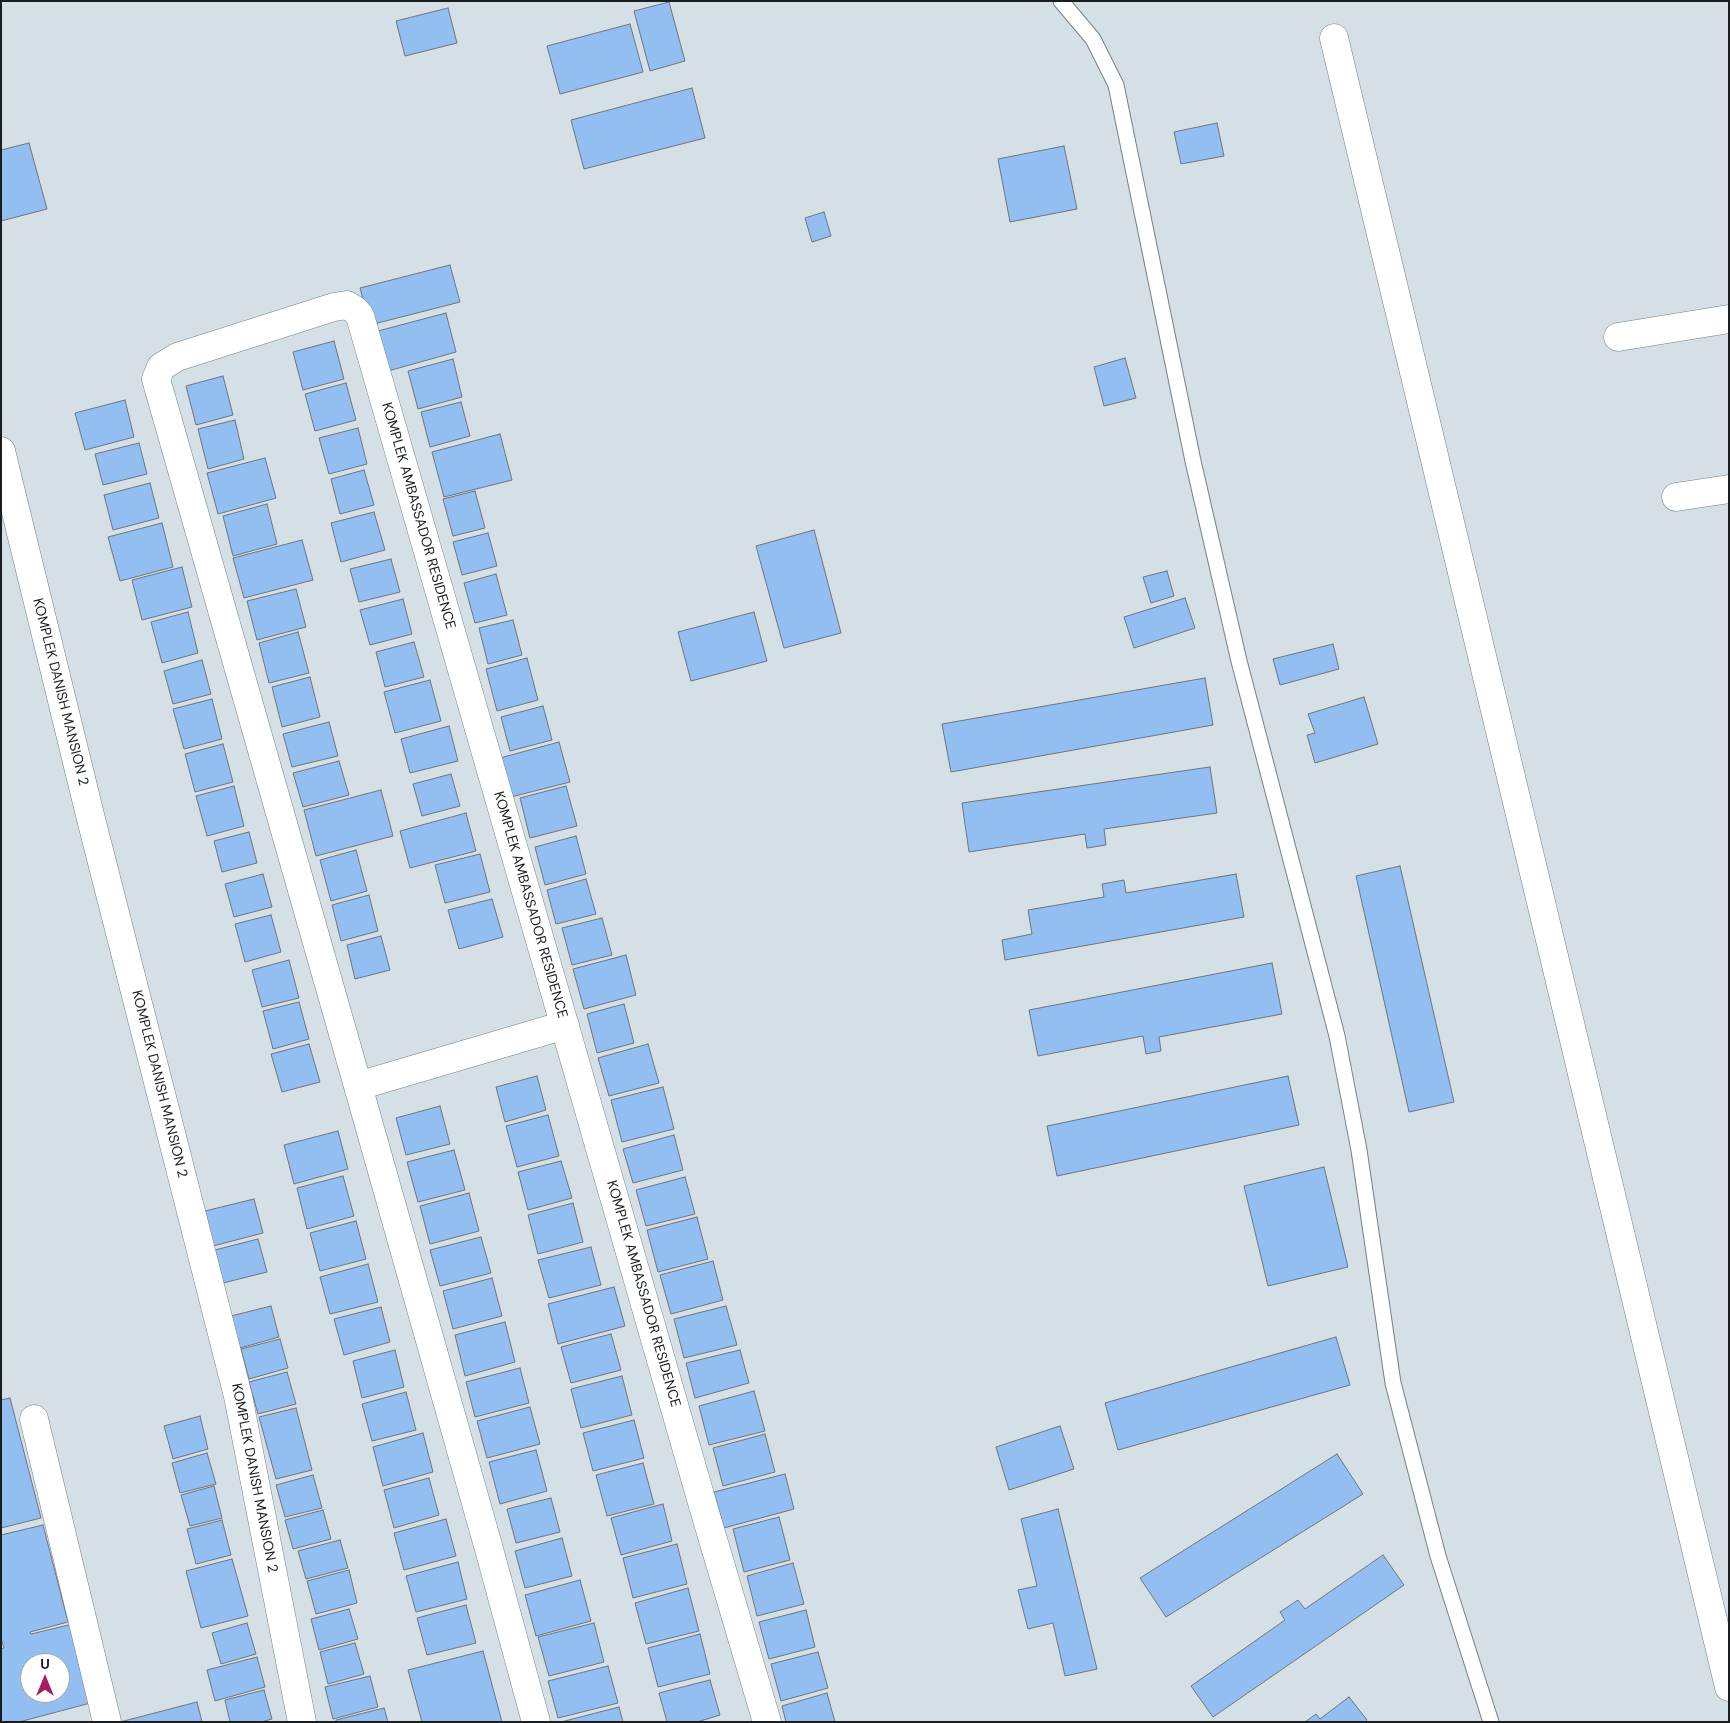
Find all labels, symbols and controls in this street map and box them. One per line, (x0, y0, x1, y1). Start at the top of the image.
street label: KOMPLEK AMBASSADOR RESIDENCE (378, 401, 458, 631)
street label: KOMPLEK DANISH MANSION 2 (29, 597, 91, 787)
street label: KOMPLEK AMBASSADOR RESIDENCE (490, 790, 570, 1020)
street label: KOMPLEK DANISH MANSION 2 (128, 989, 190, 1179)
street label: KOMPLEK AMBASSADOR RESIDENCE (603, 1179, 683, 1409)
street label: KOMPLEK DANISH MANSION 2 (227, 1382, 281, 1574)
north arrow (20, 1653, 70, 1703)
text: U (40, 1655, 50, 1673)

